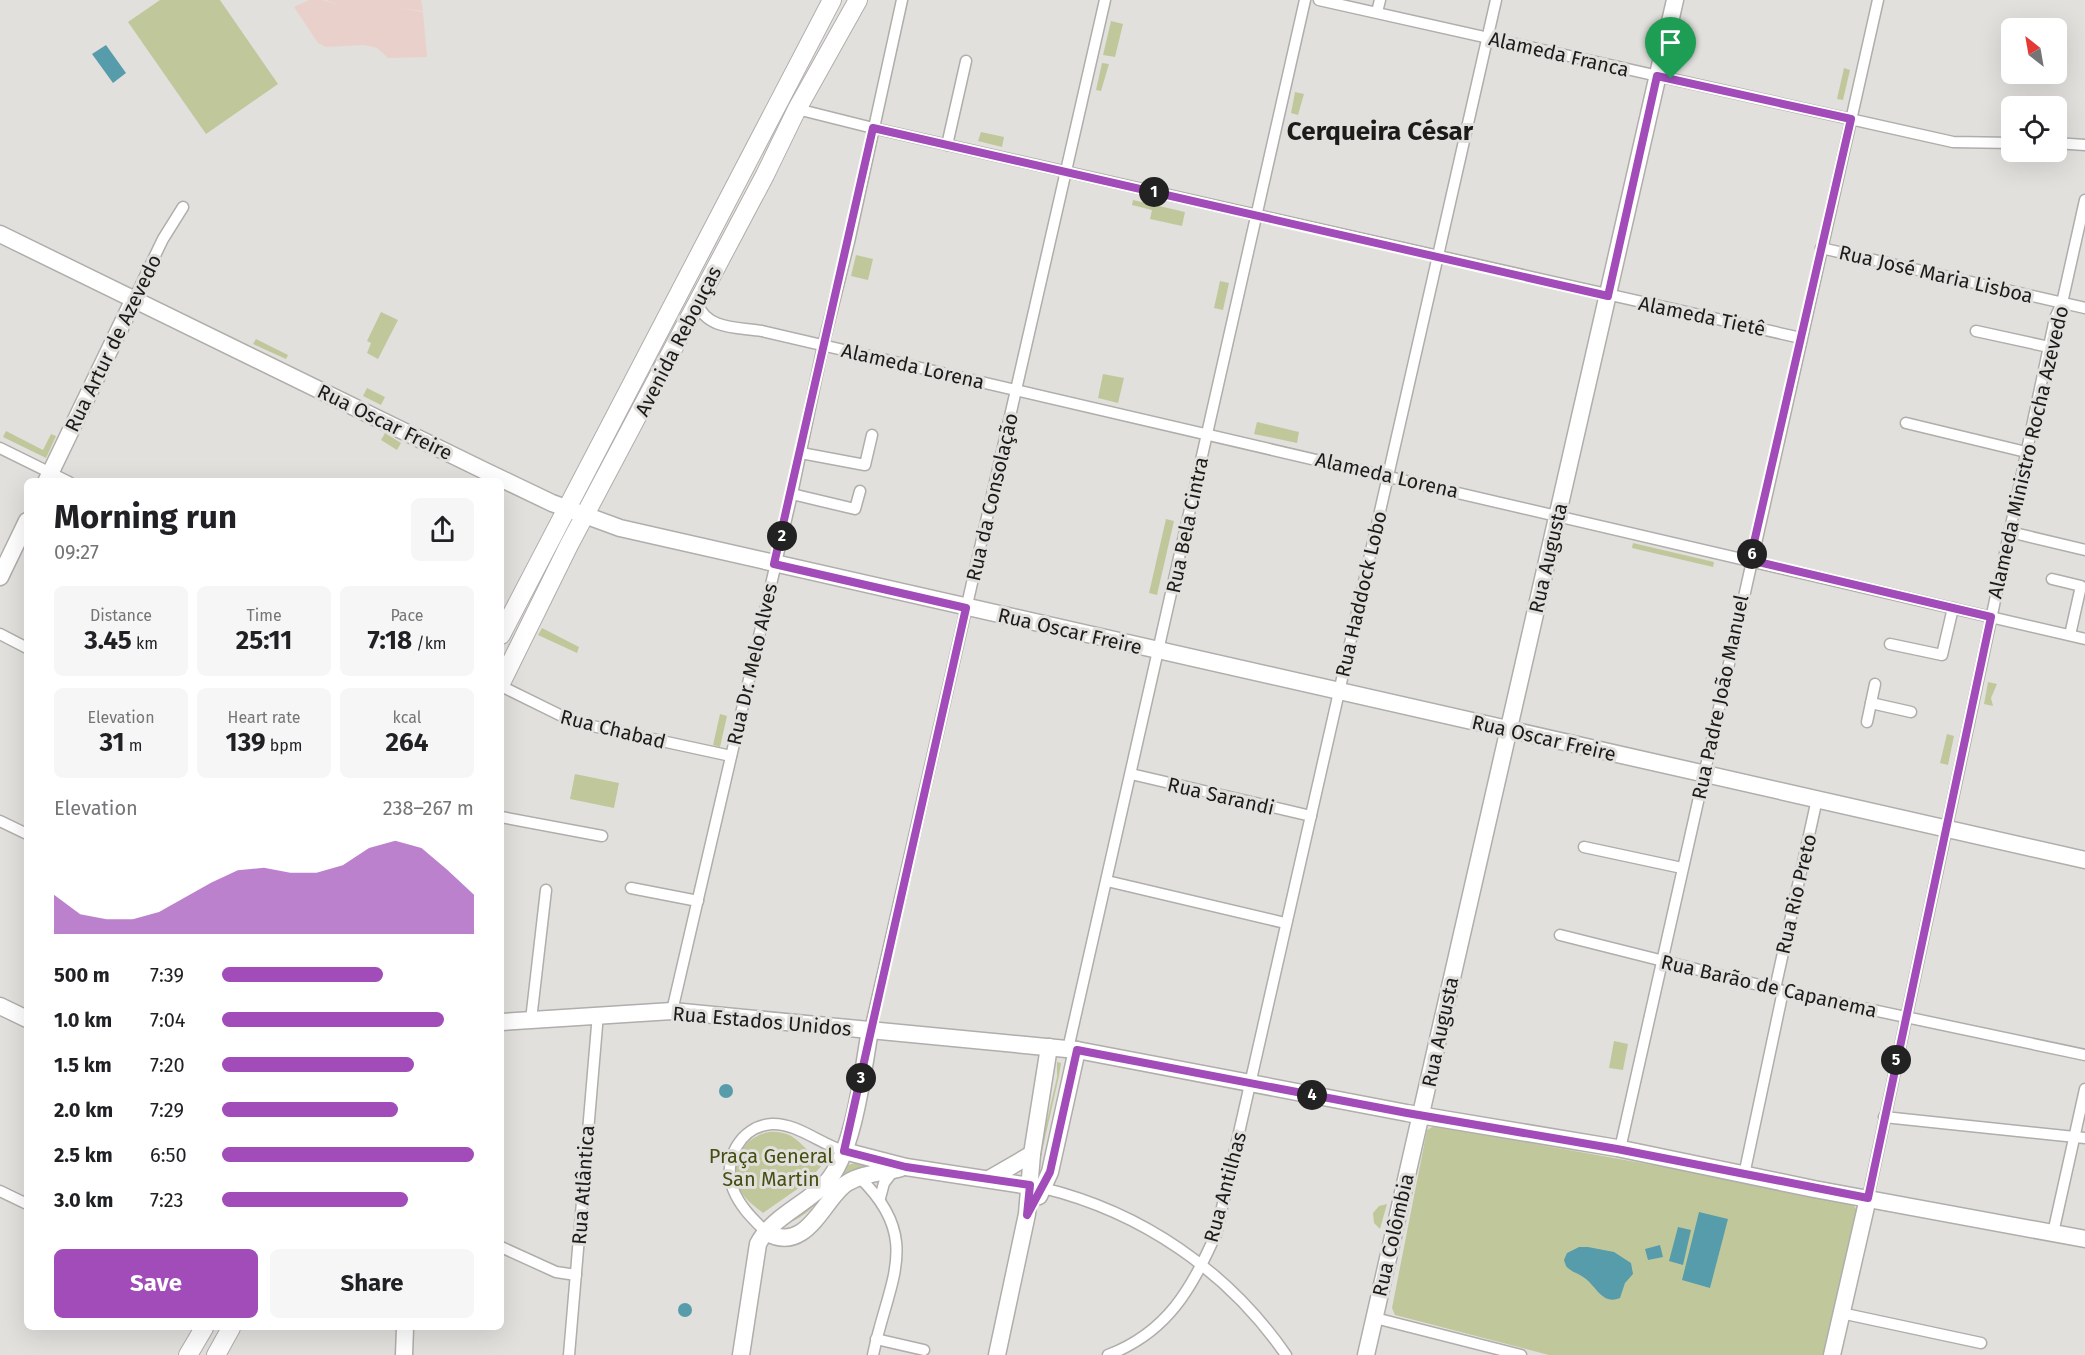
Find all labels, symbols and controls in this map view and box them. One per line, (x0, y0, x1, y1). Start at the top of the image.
pin (1645, 17, 1696, 79)
north arrow (2001, 18, 2067, 84)
map controls (2001, 18, 2067, 162)
street label: Alameda Franca (1487, 26, 1631, 82)
icon: arrive (1654, 26, 1687, 59)
button: locate (2001, 96, 2067, 162)
district label: Cerqueira César (1287, 116, 1474, 147)
pin: 1 (1139, 177, 1169, 207)
text: 1 (1150, 182, 1158, 201)
street label: Rua José Maria Lisboa (1837, 240, 2035, 308)
street label: Rua Artur de Azevedo (60, 250, 166, 436)
street label: Avenida Rebouças (630, 262, 727, 420)
street label: Alameda Tietê (1636, 291, 1768, 341)
street label: Alameda Ministro Rocha Azevedo (1983, 303, 2073, 601)
street label: Alameda Lorena (839, 338, 987, 394)
street label: Rua Oscar Freire (314, 379, 456, 465)
street label: Rua da Consolação (961, 411, 1024, 584)
street label: Alameda Lorena (1313, 447, 1461, 503)
street label: Rua Bela Cintra (1161, 455, 1213, 595)
text: Morning run (54, 497, 237, 537)
button: share (411, 498, 474, 561)
street label: Rua Augusta (1524, 501, 1572, 615)
street label: Rua Haddock Lobo (1330, 509, 1392, 679)
pin: 2 (767, 521, 797, 551)
text: 2 (778, 526, 786, 545)
pin: 6 (1737, 539, 1767, 569)
text: 09:27 (54, 540, 99, 564)
text: 6 (1747, 544, 1757, 563)
street label: Rua Dr. Melo Alves (722, 581, 782, 747)
street label: Rua Padre João Manuel (1687, 592, 1753, 802)
street label: Rua Oscar Freire (996, 603, 1144, 659)
text: Distance (90, 606, 152, 625)
text: Time (246, 606, 282, 625)
text: Pace (390, 606, 424, 625)
text: 3.45 (84, 625, 132, 656)
text: 25:11 (236, 625, 292, 656)
text: 7:18 (367, 625, 412, 656)
text: km (132, 634, 158, 653)
text: /km (412, 634, 447, 653)
street label: Rua Chabad (558, 704, 668, 754)
text: Elevation (87, 708, 155, 727)
text: Heart rate (228, 708, 300, 727)
text: kcal (393, 708, 421, 727)
street label: Rua Oscar Freire (1470, 710, 1618, 766)
text: 31 (100, 727, 125, 758)
text: 139 (226, 727, 265, 758)
text: 264 (386, 727, 428, 758)
text: m (125, 736, 142, 755)
text: bpm (265, 736, 302, 755)
street label: Rua Sarandi (1165, 772, 1277, 820)
text: Elevation (54, 796, 138, 820)
text: 238–267 m (383, 796, 474, 820)
street label: Rua Rio Preto (1771, 832, 1821, 956)
street label: Rua Barão de Capanema (1659, 949, 1879, 1023)
text: 500 m (54, 963, 110, 987)
text: 7:39 (150, 963, 184, 987)
street label: Rua Augusta (1417, 975, 1463, 1089)
street label: Rua Estados Unidos (671, 1001, 853, 1041)
text: 1.0 km (54, 1008, 112, 1032)
text: 7:04 (150, 1008, 185, 1032)
pin: 5 (1881, 1045, 1911, 1075)
text: 5 (1892, 1050, 1900, 1069)
text: 1.5 km (54, 1053, 112, 1077)
text: 7:20 (150, 1053, 185, 1077)
pin: 3 (846, 1063, 876, 1093)
text: 3 (857, 1068, 865, 1087)
pin: 4 (1297, 1080, 1327, 1110)
text: 4 (1307, 1085, 1317, 1104)
text: 2.0 km (54, 1098, 113, 1122)
text: 7:29 (150, 1098, 184, 1122)
street label: Rua Atlântica (567, 1124, 599, 1246)
street label: Rua Antilhas (1199, 1129, 1251, 1245)
text: 2.5 km (54, 1143, 113, 1167)
text: 6:50 (150, 1143, 187, 1167)
park label: Praça General San Martin (709, 1144, 833, 1191)
street label: Rua Colômbia (1367, 1171, 1419, 1299)
text: 3.0 km (54, 1188, 113, 1212)
text: 7:23 (150, 1188, 183, 1212)
button: Save (54, 1249, 258, 1318)
button: Share (270, 1249, 474, 1318)

